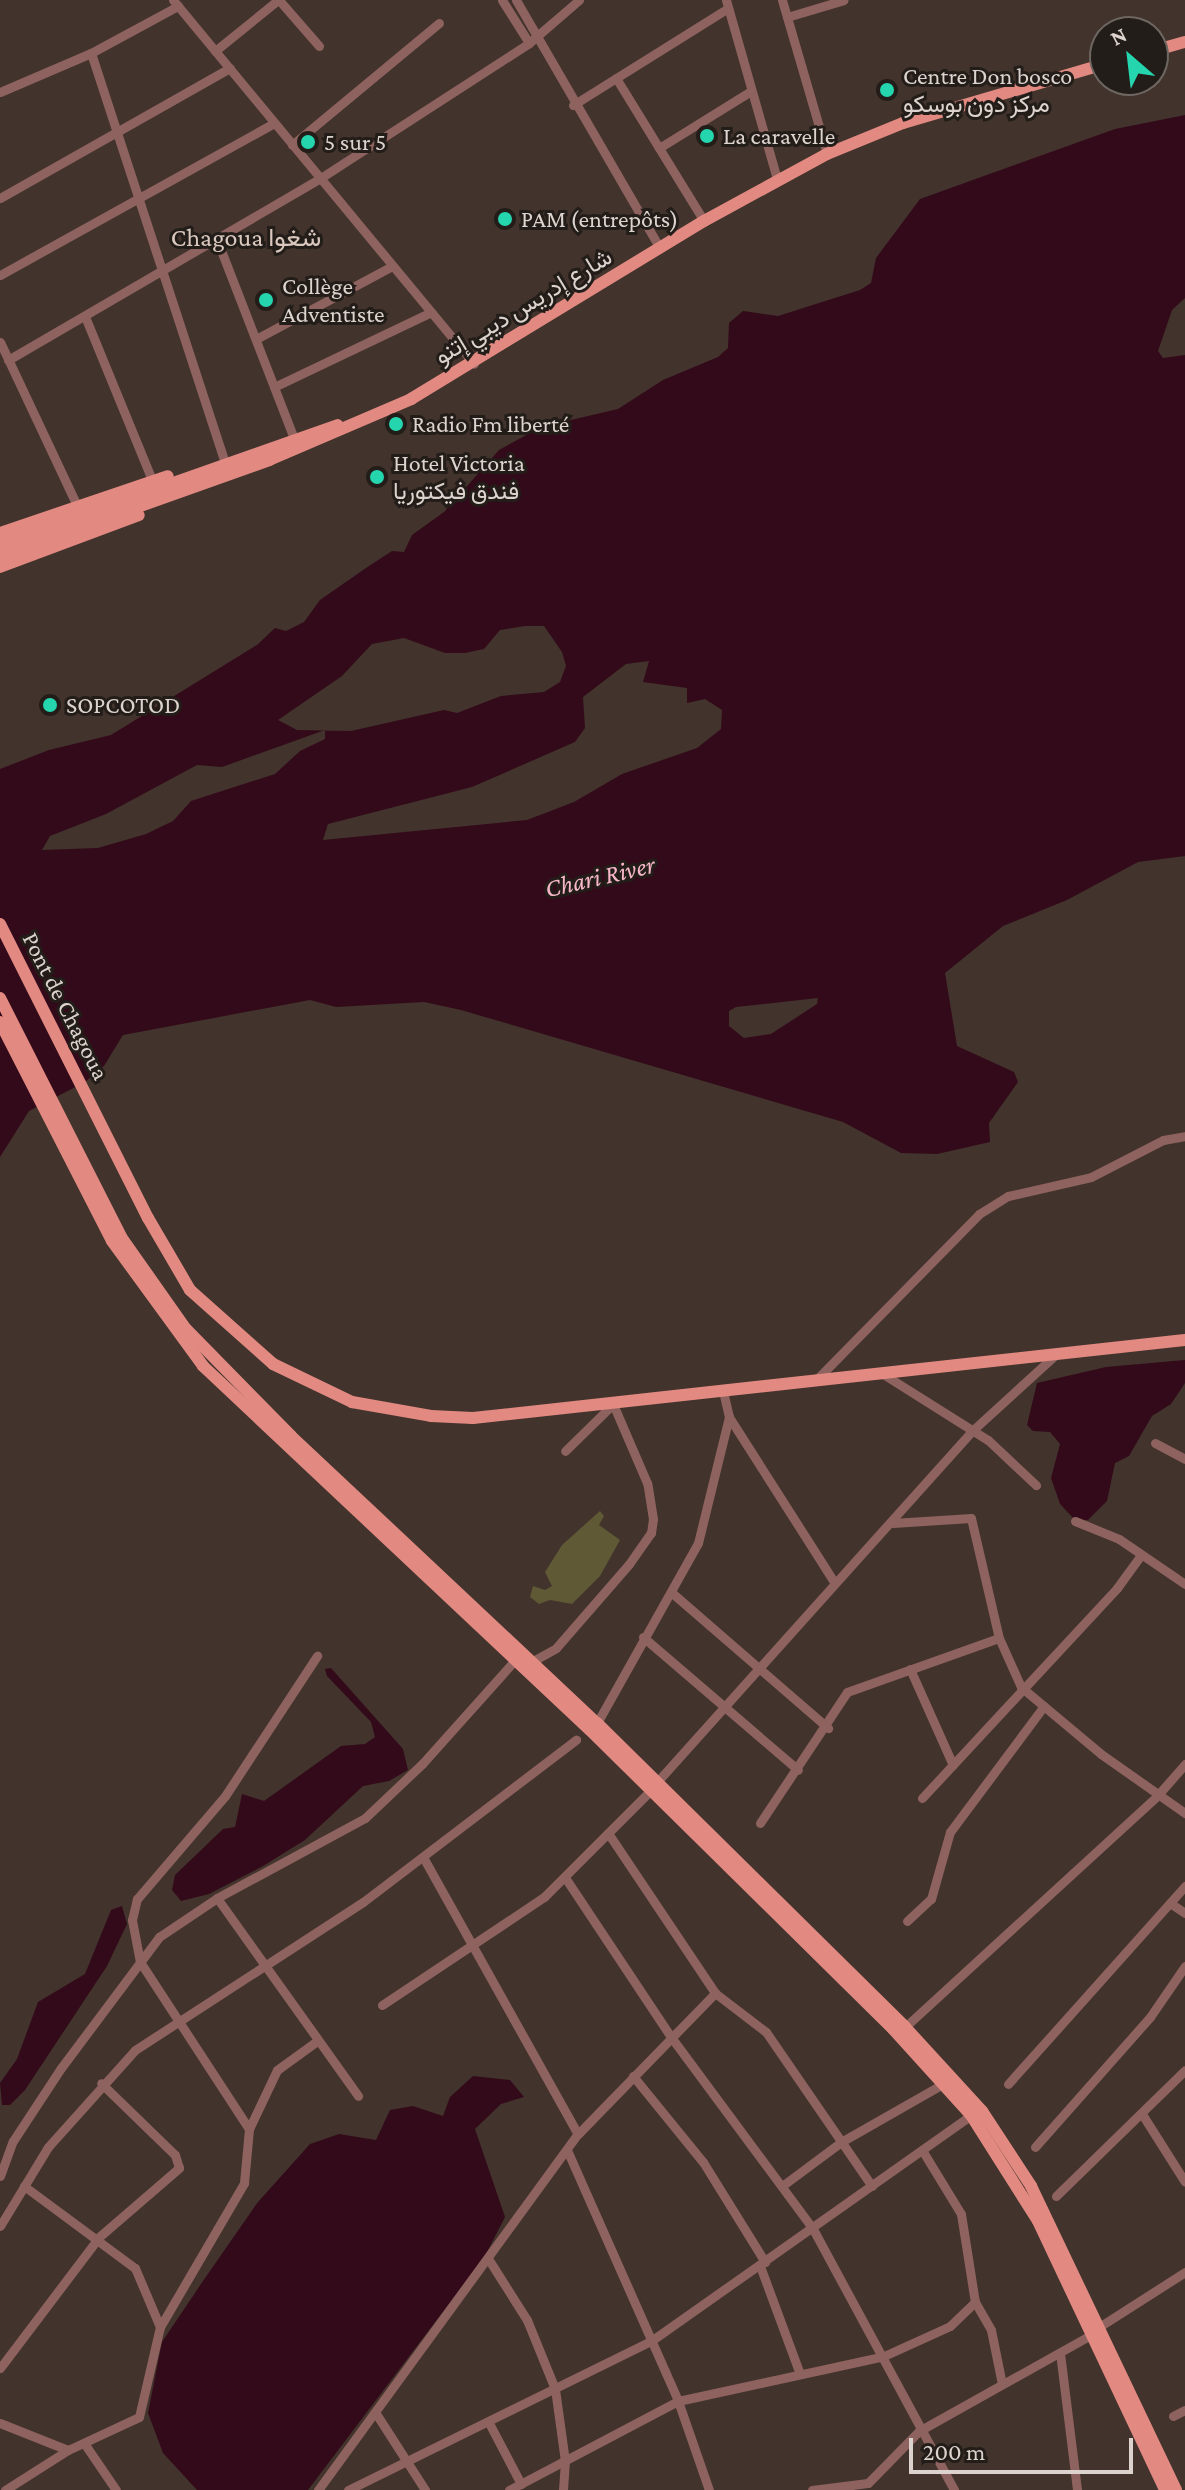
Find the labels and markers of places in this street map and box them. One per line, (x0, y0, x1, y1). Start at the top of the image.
place label: Centre Don bosco مركز دون بوسكو (903, 62, 1072, 118)
marker: Centre Don bosco مركز دون بوسكو (878, 81, 896, 99)
place label: La caravelle (723, 122, 835, 150)
marker: La caravelle (698, 127, 716, 145)
place label: 5 sur 5 (324, 128, 386, 156)
marker: 5 sur 5 (299, 133, 317, 151)
place label: PAM (entrepôts) (521, 205, 678, 233)
marker: PAM (entrepôts) (496, 210, 514, 228)
place label: Collège Adventiste (282, 272, 385, 328)
marker: Collège Adventiste (257, 291, 275, 309)
place label: Radio Fm liberté (412, 410, 569, 438)
marker: Radio Fm liberté (387, 415, 405, 433)
place label: Hotel Victoria فندق فيكتوريا (393, 449, 525, 505)
marker: Hotel Victoria فندق فيكتوريا (368, 468, 386, 486)
place label: SOPCOTOD (66, 691, 180, 719)
marker: SOPCOTOD (41, 696, 59, 714)

